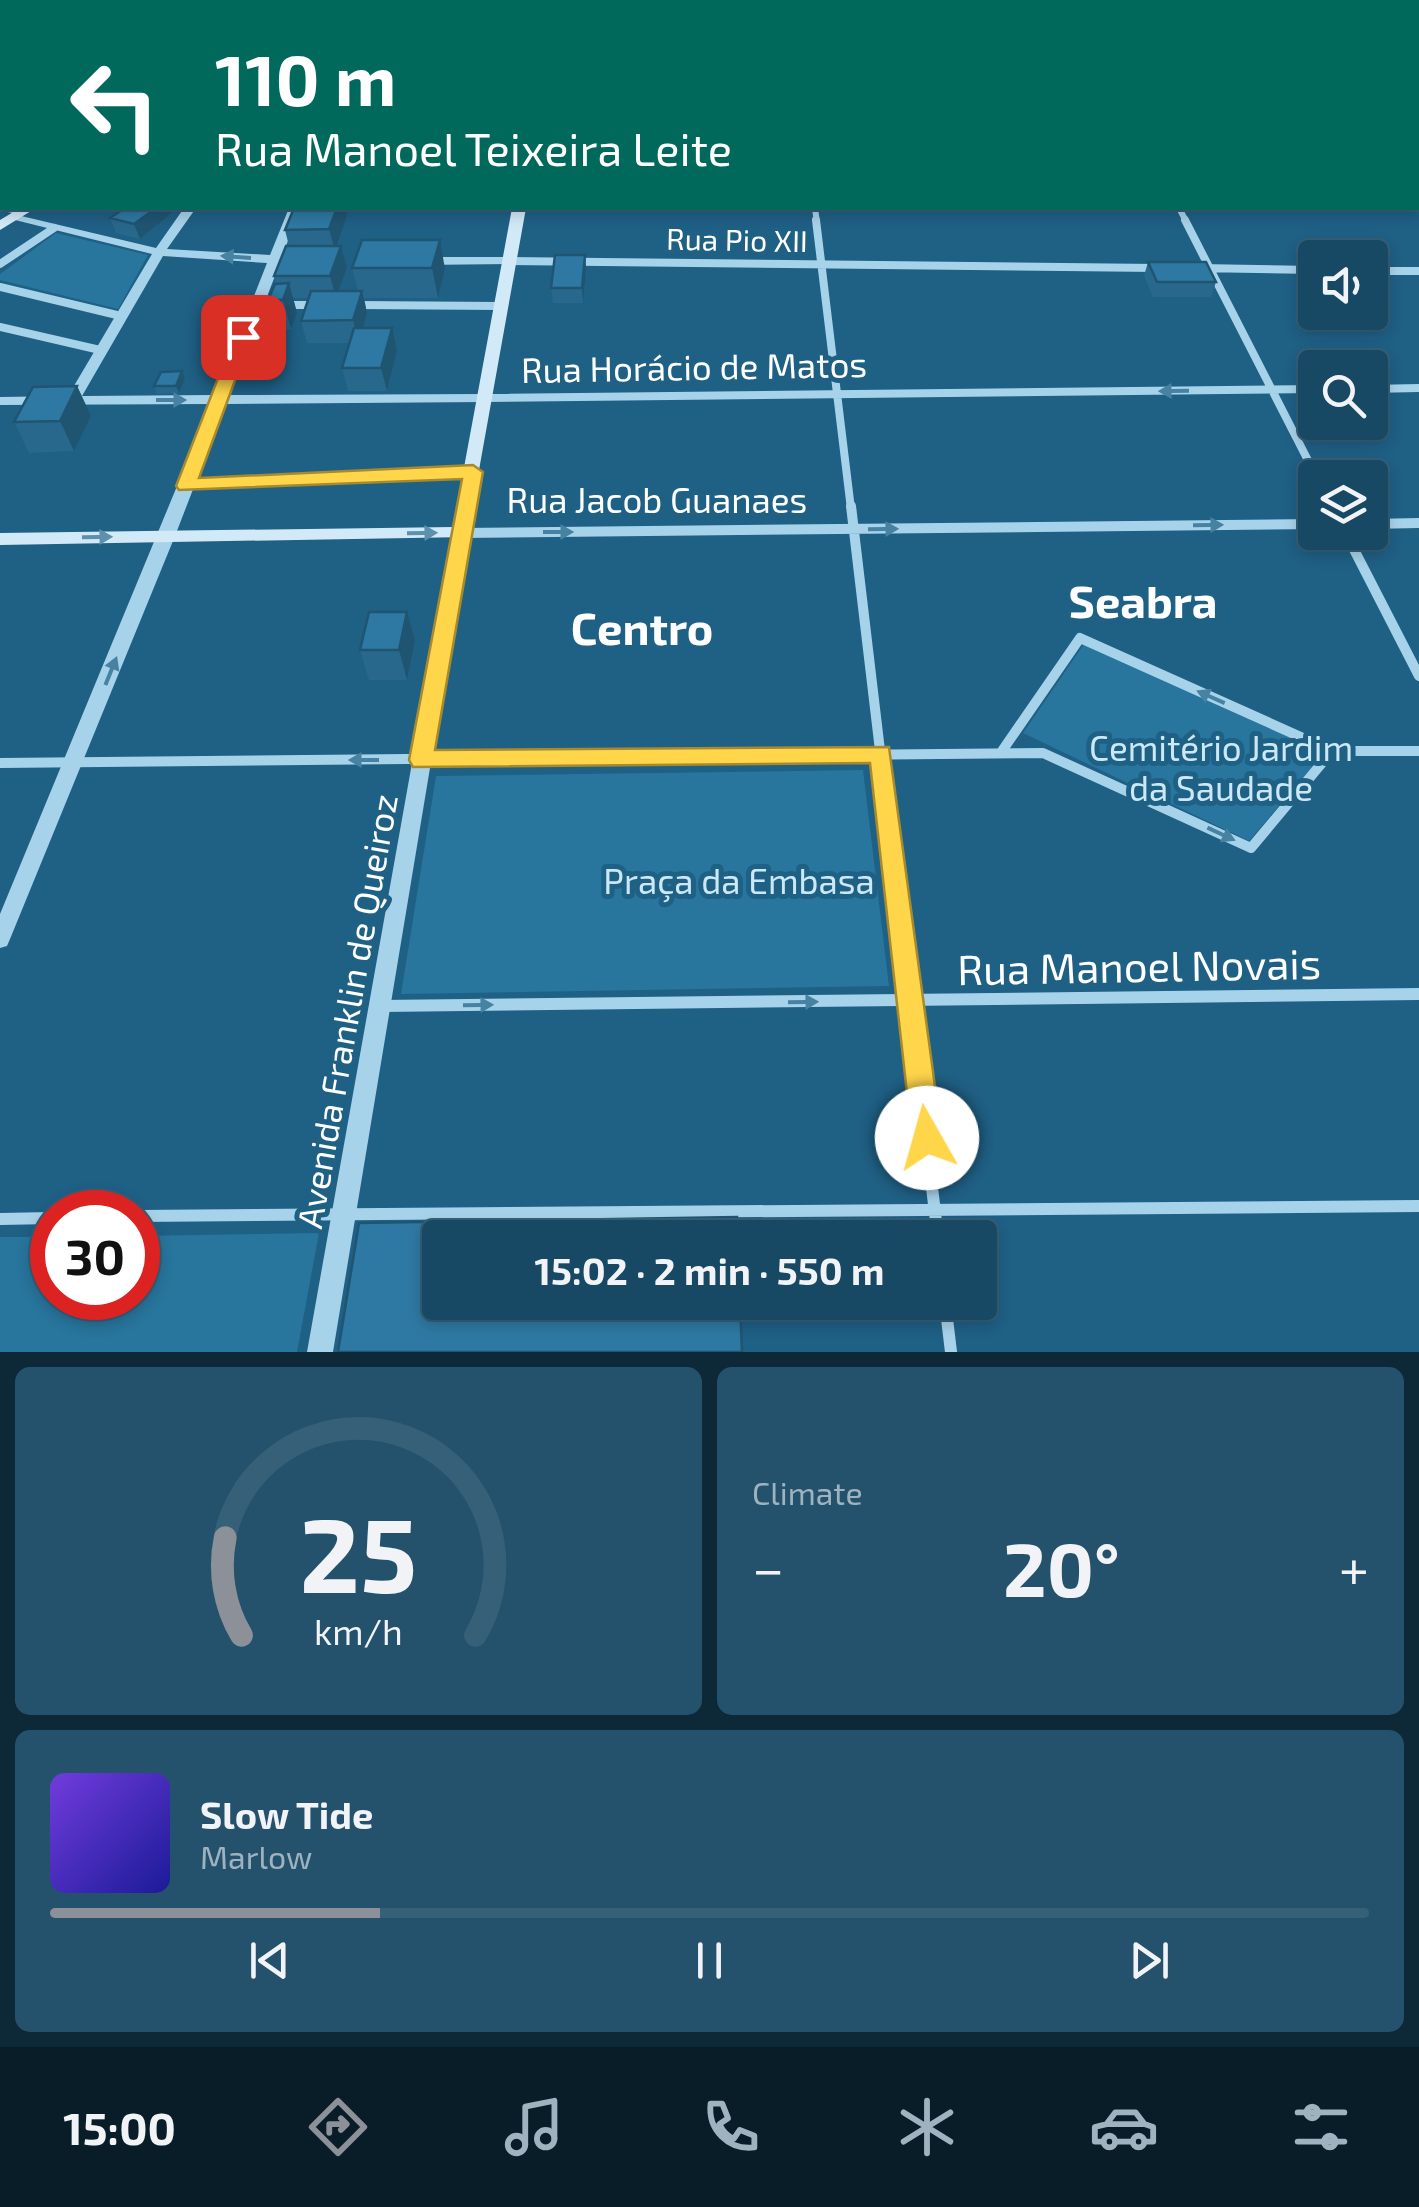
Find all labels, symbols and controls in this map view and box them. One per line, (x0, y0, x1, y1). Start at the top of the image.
text: 110 m (215, 36, 396, 120)
icon: left (50, 40, 180, 170)
text: Rua Manoel Teixeira Leite (215, 121, 732, 175)
street label: Rua Pio XII (666, 220, 808, 258)
map controls (1298, 240, 1388, 550)
button: sound (1298, 240, 1388, 330)
one-way arrow (220, 249, 251, 265)
pin (201, 295, 286, 380)
icon: arrive (216, 310, 271, 365)
street label: Rua Horácio de Matos (521, 342, 867, 390)
button: search (1298, 350, 1388, 440)
one-way arrow (1158, 383, 1190, 399)
one-way arrow (155, 392, 187, 408)
button: layers (1298, 460, 1388, 550)
street label: Rua Jacob Guanaes (507, 478, 807, 520)
one-way arrow (1193, 517, 1225, 533)
one-way arrow (868, 521, 900, 537)
one-way arrow (543, 524, 575, 540)
one-way arrow (407, 525, 439, 541)
one-way arrow (82, 529, 114, 545)
district label: Seabra (1069, 573, 1217, 627)
district label: Centro (571, 600, 713, 654)
one-way arrow (104, 656, 120, 686)
one-way arrow (1196, 689, 1226, 705)
park label: Cemitério Jardim da Saudade (1089, 726, 1353, 808)
one-way arrow (347, 752, 379, 768)
street label: Avenida Franklin de Queiroz (287, 791, 405, 1231)
one-way arrow (1207, 826, 1236, 842)
park label: Praça da Embasa (603, 859, 875, 903)
street label: Rua Manoel Novais (957, 937, 1321, 993)
one-way arrow (788, 994, 820, 1010)
one-way arrow (463, 997, 495, 1013)
position arrow (875, 1086, 979, 1190)
speed limit sign: 30 (30, 1190, 160, 1320)
text: 15:02 · 2 min · 550 m (535, 1247, 884, 1293)
text: Climate (752, 1473, 863, 1511)
text: 25 (300, 1489, 417, 1614)
text: 20° (1003, 1522, 1120, 1612)
text: − (752, 1534, 784, 1600)
text: + (1339, 1534, 1369, 1600)
text: km/h (314, 1609, 403, 1652)
text: Slow Tide (200, 1791, 373, 1837)
text: Marlow (200, 1837, 312, 1875)
icon: previous (242, 1933, 297, 1988)
icon: pause (682, 1933, 737, 1988)
icon: next (1122, 1933, 1177, 1988)
icon: directions (303, 2092, 373, 2162)
icon: music (499, 2092, 569, 2162)
icon: phone (696, 2092, 766, 2162)
icon: climate (892, 2092, 962, 2162)
icon: car (1089, 2092, 1159, 2162)
icon: filters (1286, 2092, 1356, 2162)
text: 15:00 (63, 2100, 176, 2154)

